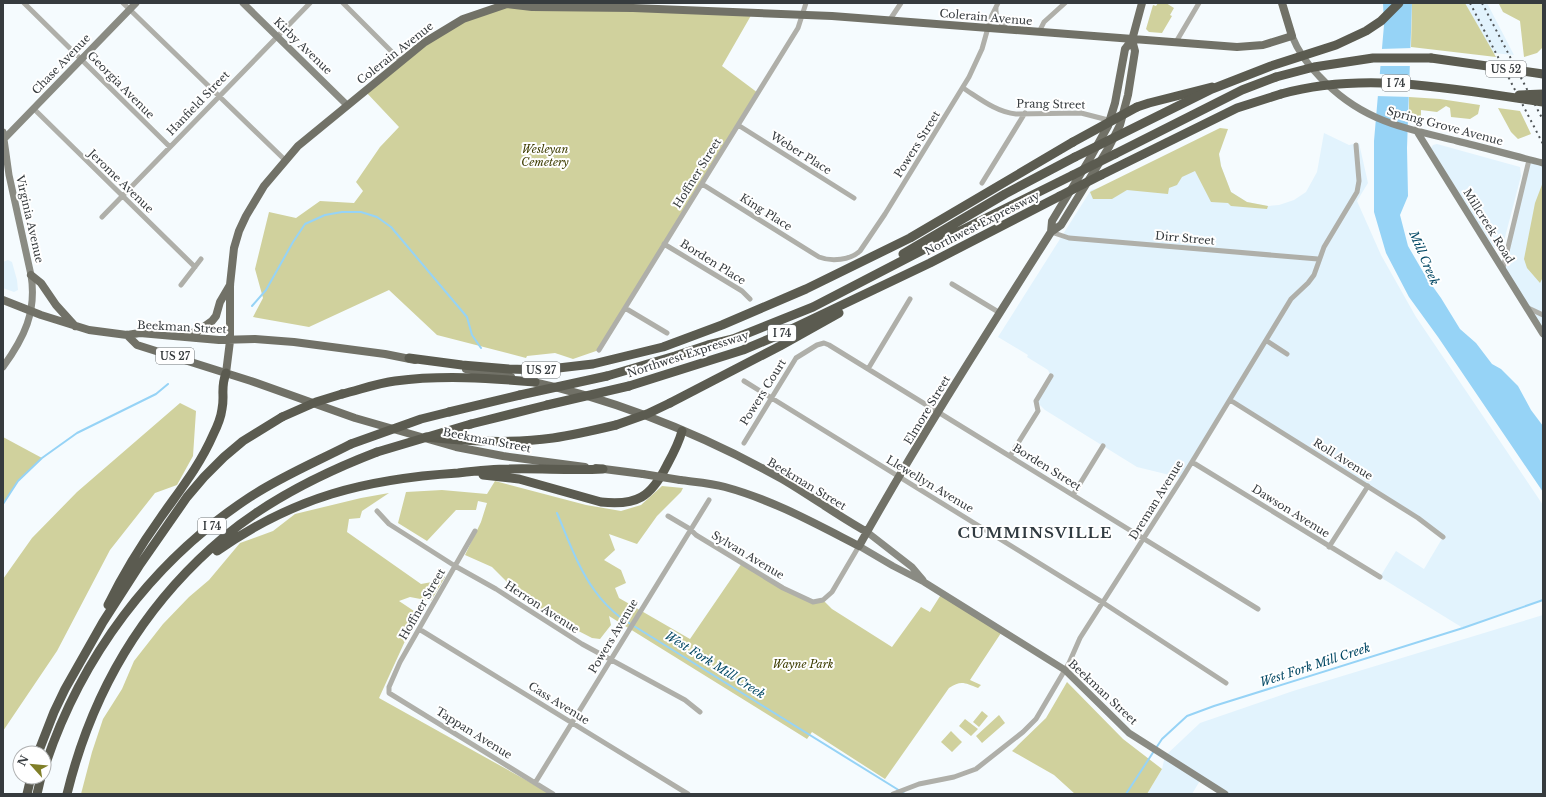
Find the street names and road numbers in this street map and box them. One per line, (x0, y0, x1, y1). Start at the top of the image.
street label: Colerain Avenue (939, 6, 1033, 28)
street label: Kirby Avenue (271, 15, 335, 77)
street label: Colerain Avenue (354, 19, 436, 87)
street label: Chase Avenue (29, 31, 93, 97)
street label: Georgia Avenue (85, 49, 157, 121)
road number: US 52 (1486, 61, 1526, 77)
street label: Hanfield Street (164, 67, 233, 138)
road number: I 74 (1382, 75, 1410, 91)
street label: Prang Street (1016, 96, 1087, 112)
street label: Spring Grove Avenue (1385, 104, 1505, 148)
street label: Powers Street (891, 107, 944, 180)
street label: Weber Place (767, 128, 834, 177)
street label: Hoffner Street (670, 135, 725, 211)
street label: Jerome Avenue (84, 145, 157, 216)
street label: Virginia Avenue (13, 173, 47, 264)
street label: Millcreek Road (1460, 186, 1518, 266)
street label: Northwest Expressway (922, 188, 1042, 258)
street label: King Place (737, 190, 795, 234)
street label: Dirr Street (1155, 228, 1216, 248)
street label: Borden Place (678, 236, 748, 288)
street label: Beekman Street (137, 318, 228, 336)
road number: I 74 (768, 325, 796, 341)
street label: Northwest Expressway (625, 328, 751, 380)
road number: US 27 (156, 348, 194, 364)
street label: Powers Court (737, 355, 789, 428)
road number: US 27 (522, 362, 560, 378)
street label: Elmore Street (901, 372, 954, 447)
street label: Beekman Street (442, 425, 533, 456)
street label: Roll Avenue (1311, 435, 1375, 483)
street label: Borden Street (1010, 440, 1085, 494)
street label: Llewellyn Avenue (884, 452, 976, 516)
street label: Beekman Street (765, 455, 850, 513)
street label: Dreman Avenue (1126, 458, 1186, 542)
street label: Dawson Avenue (1249, 481, 1333, 541)
road number: I 74 (198, 518, 226, 534)
street label: Sylvan Avenue (709, 528, 787, 582)
street label: Hoffner Street (396, 565, 449, 642)
street label: Herron Avenue (502, 578, 582, 636)
street label: Powers Avenue (585, 596, 641, 676)
street label: Beekman Street (1065, 656, 1141, 728)
street label: Cass Avenue (526, 679, 592, 727)
street label: Tappan Avenue (433, 704, 515, 762)

